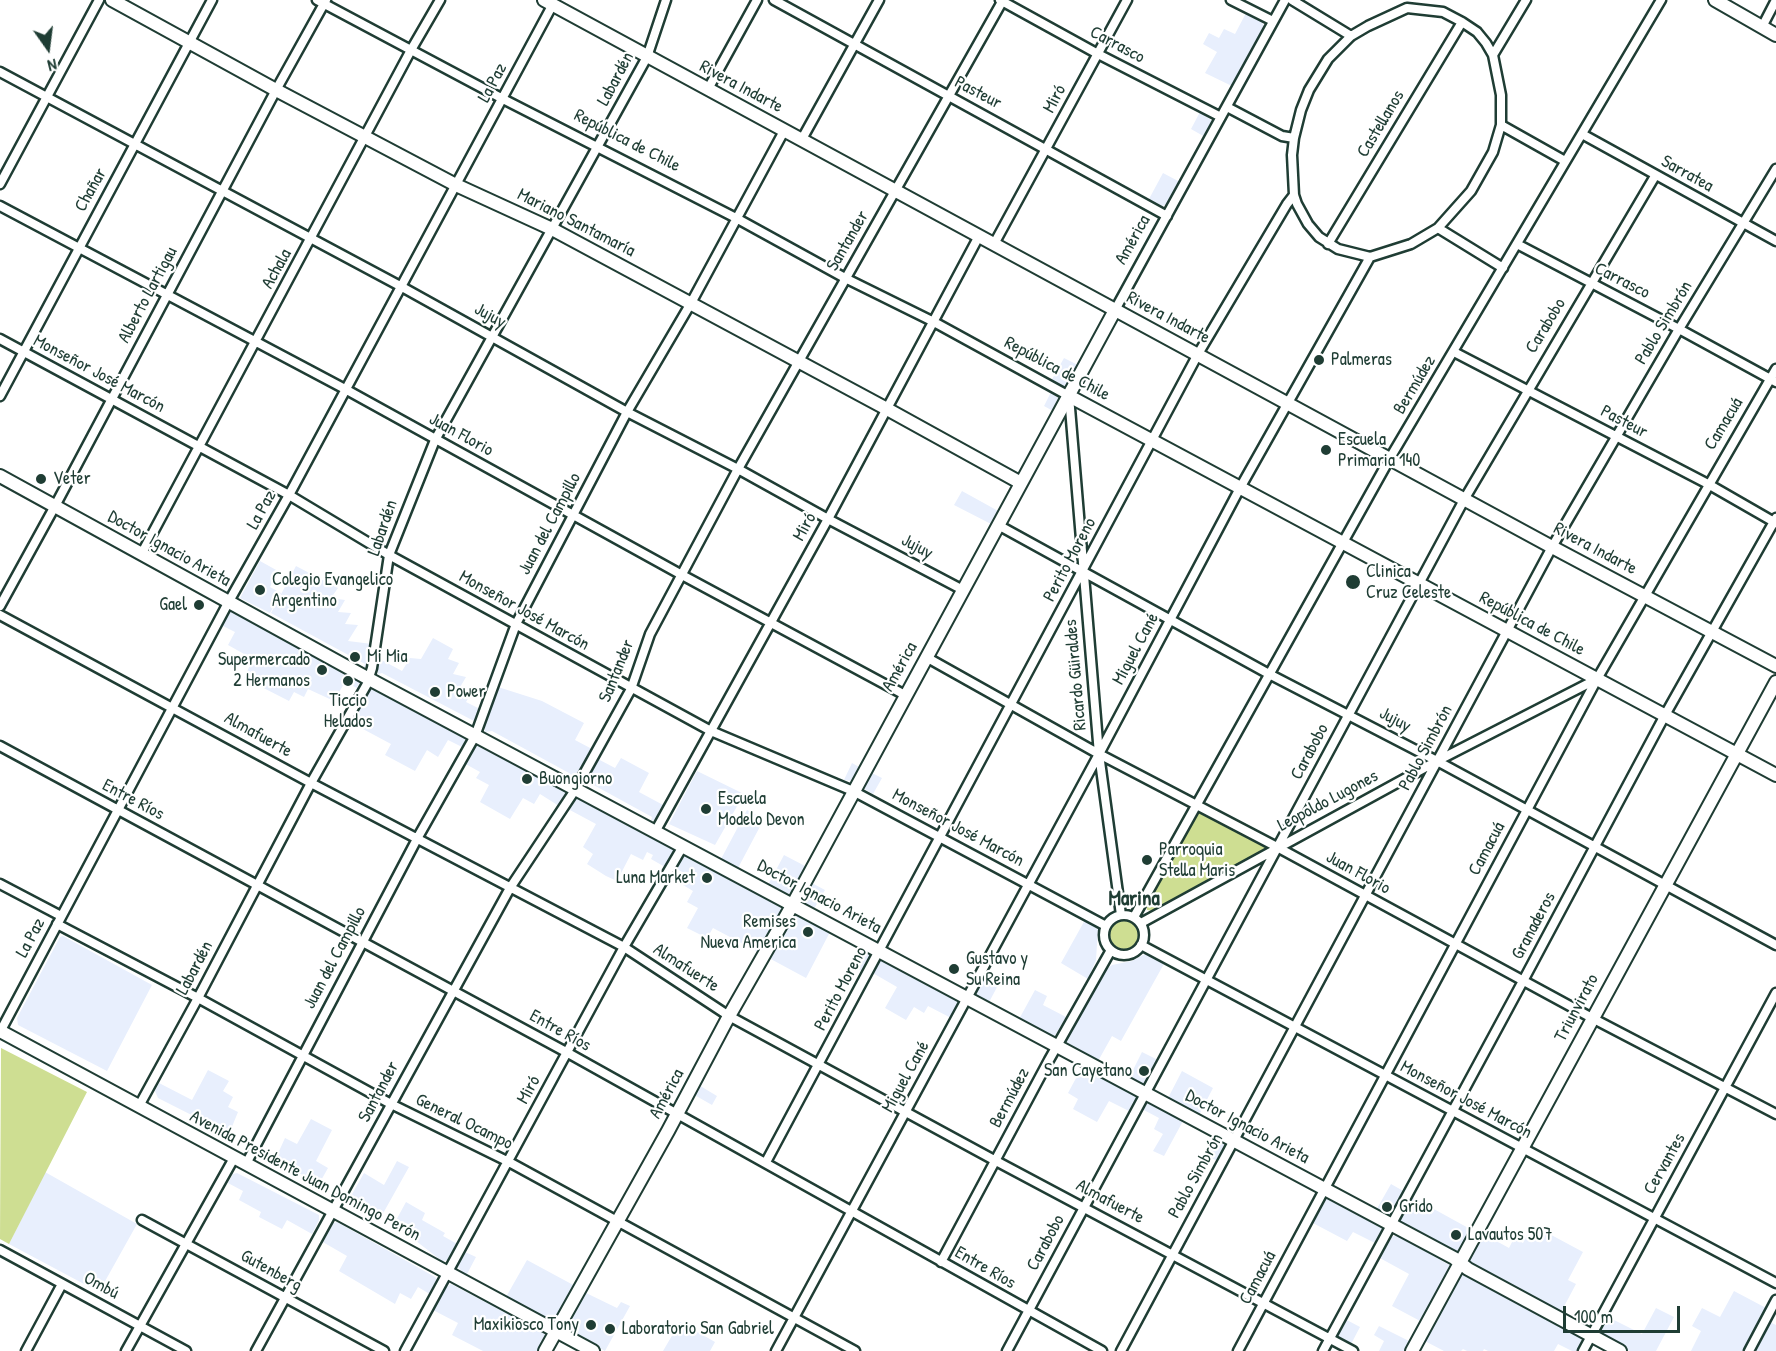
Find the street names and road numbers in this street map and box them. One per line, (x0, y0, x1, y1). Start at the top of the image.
street label: Carrasco (1086, 22, 1148, 68)
street label: Labardén (593, 49, 639, 109)
street label: Rivera Indarte (696, 56, 786, 118)
street label: La Paz (474, 60, 512, 106)
street label: Pasteur (951, 72, 1005, 114)
street label: Miró (1039, 81, 1071, 117)
street label: Castellanos (1353, 87, 1409, 161)
street label: República de Chile (570, 105, 684, 177)
street label: Sarratea (1657, 151, 1717, 197)
street label: Chañar (70, 164, 112, 216)
street label: Mariano Santamaría (513, 184, 639, 262)
street label: Santander (822, 207, 874, 275)
street label: América (1111, 212, 1155, 268)
street label: Alberto Lartigau (114, 243, 182, 347)
street label: Achala (257, 245, 297, 293)
street label: Carrasco (1591, 258, 1653, 304)
street label: Pablo Simbrón (1631, 277, 1697, 369)
street label: Rivera Indarte (1123, 287, 1213, 349)
street label: Carabobo (1521, 295, 1571, 357)
street label: Jujuy (470, 299, 510, 333)
street label: Monseñor José Marcón (30, 330, 168, 418)
street label: República de Chile (1001, 332, 1113, 406)
street label: Bermúdez (1389, 352, 1441, 418)
street label: Camacuá (1700, 394, 1748, 454)
street label: Pasteur (1597, 401, 1651, 443)
street label: Juan Florio (425, 409, 497, 461)
street label: Juan del Campillo (514, 469, 586, 579)
street label: La Paz (243, 487, 281, 533)
street label: Labardén (363, 497, 403, 559)
street label: Doctor Ignacio Arieta (104, 506, 234, 592)
street label: Miró (789, 509, 821, 545)
street label: Perito Moreno (1039, 514, 1101, 606)
street label: Rivera Indarte (1550, 518, 1640, 580)
street label: Jujuy (897, 530, 937, 564)
street label: Monseñor José Marcón (455, 566, 593, 656)
street label: República de Chile (1476, 587, 1588, 661)
street label: Miguel Cané (1108, 609, 1164, 689)
street label: Ricardo Güiraldes (1060, 619, 1092, 731)
street label: Santander (595, 636, 639, 706)
street label: América (878, 639, 922, 695)
street label: Pablo Simbrón (1394, 702, 1458, 794)
street label: Jujuy (1375, 703, 1415, 737)
street label: Almafuerte (220, 708, 296, 762)
street label: Carabobo (1286, 720, 1334, 784)
street label: Leopoldo Lugones (1274, 765, 1382, 837)
street label: Entre Ríos (98, 775, 168, 825)
street label: Monseñor José Marcón (889, 784, 1027, 872)
street label: Camacuá (1464, 819, 1510, 879)
street label: Juan Florio (1322, 847, 1394, 899)
street label: Doctor Ignacio Arieta (753, 855, 885, 939)
street label: Granaderos (1507, 889, 1561, 963)
street label: Juan del Campillo (299, 903, 371, 1013)
street label: La Paz (12, 915, 50, 961)
street label: Labardén (172, 938, 218, 998)
street label: Almafuerte (649, 939, 723, 997)
street label: Perito Moreno (810, 943, 872, 1035)
street label: Triunvirato (1550, 971, 1604, 1045)
street label: Entre Ríos (526, 1005, 594, 1057)
street label: Miguel Cané (878, 1038, 934, 1116)
street label: Monseñor José Marcón (1397, 1056, 1535, 1144)
street label: Santander (354, 1058, 404, 1126)
street label: Bermúdez (985, 1064, 1035, 1132)
street label: América (645, 1065, 689, 1123)
street label: Miró (513, 1072, 545, 1108)
street label: Doctor Ignacio Arieta (1181, 1085, 1313, 1169)
street label: General Ocampo (412, 1089, 516, 1155)
street label: Avenida Presidente Juan Domingo Perón (186, 1106, 424, 1246)
street label: Pablo Simbrón (1164, 1130, 1228, 1222)
street label: Cervantes (1639, 1130, 1691, 1198)
street label: Almafuerte (1072, 1175, 1148, 1229)
street label: Carabobo (1022, 1211, 1070, 1275)
street label: Entre Ríos (951, 1242, 1019, 1294)
street label: Gutenberg (237, 1245, 305, 1297)
street label: Camacuá (1235, 1248, 1281, 1308)
street label: Ombú (80, 1268, 122, 1304)

